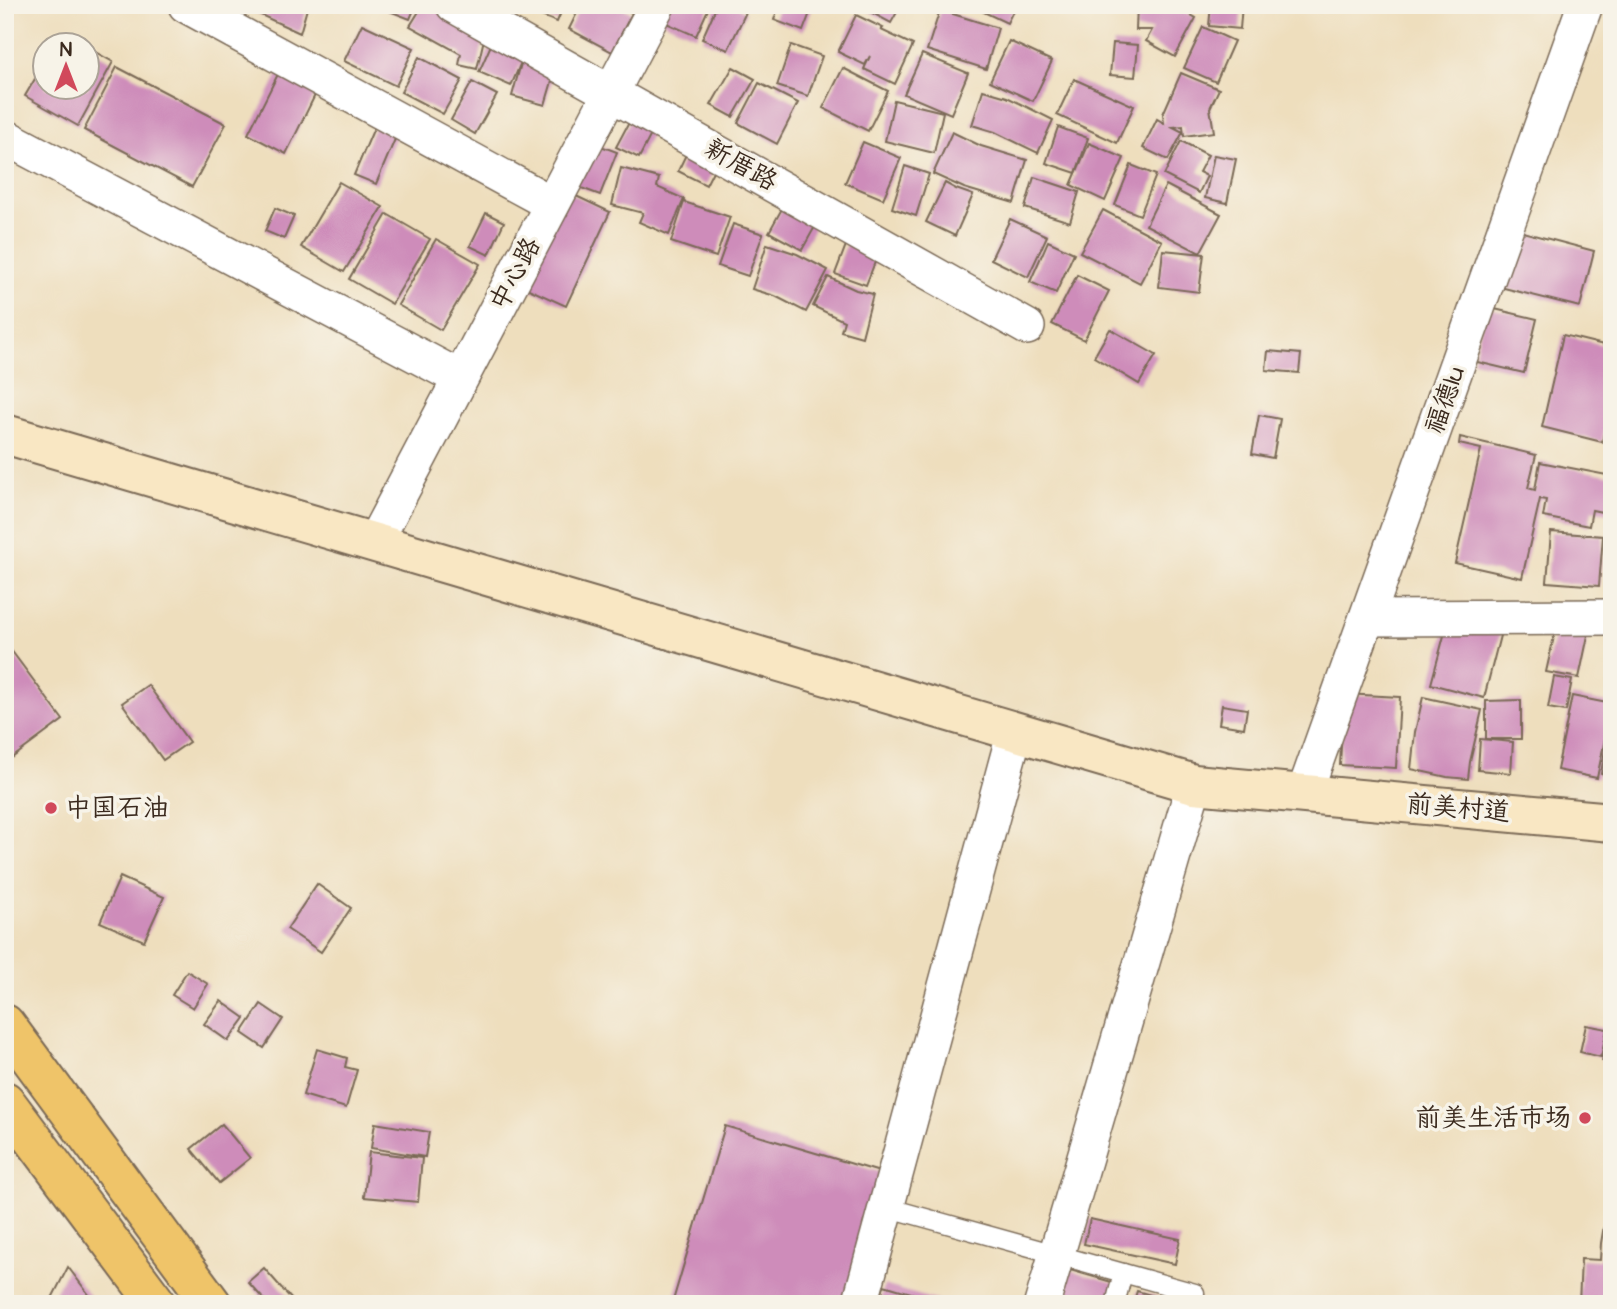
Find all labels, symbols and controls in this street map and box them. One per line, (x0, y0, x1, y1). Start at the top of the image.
north arrow (32, 32, 102, 102)
text: N (60, 37, 72, 64)
street label: 新厝路 (698, 130, 784, 200)
street label: 中心路 (481, 231, 549, 317)
street label: 福德lu (1416, 361, 1474, 439)
street label: 前美村道 (1405, 786, 1511, 830)
place label: 中国石油 (65, 790, 169, 826)
marker: 中国石油 (43, 800, 59, 816)
place label: 前美生活市场 (1415, 1100, 1571, 1136)
marker: 前美生活市场 (1577, 1110, 1593, 1126)

